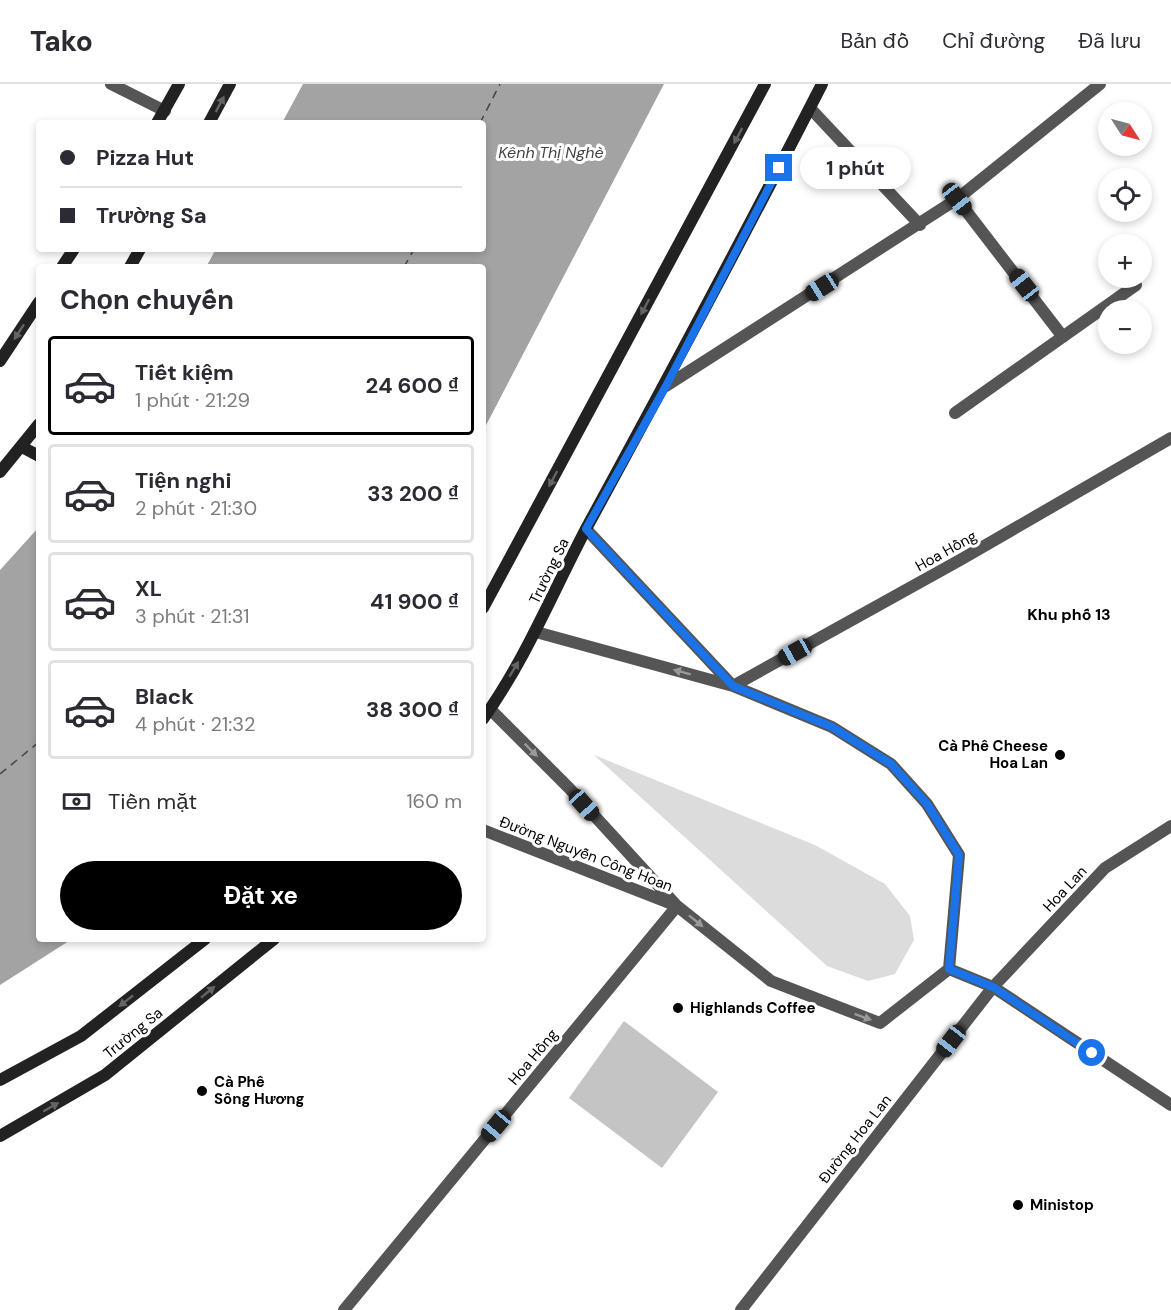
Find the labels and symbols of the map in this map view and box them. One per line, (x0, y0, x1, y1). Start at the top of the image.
one-way arrow (215, 95, 225, 112)
north arrow (1098, 102, 1152, 156)
one-way arrow (733, 127, 743, 144)
water label: Kênh Thị Nghè (498, 142, 604, 163)
callout: 1 phút (800, 147, 911, 189)
route end (765, 154, 792, 181)
car (939, 179, 975, 219)
car (1006, 265, 1042, 305)
car (802, 270, 842, 304)
one-way arrow (640, 299, 650, 316)
one-way arrow (14, 324, 25, 340)
one-way arrow (548, 471, 558, 488)
street label: Hoa Hồng (912, 526, 980, 576)
street label: Trường Sa (524, 535, 574, 607)
district label: Khu phố 13 (1027, 604, 1111, 625)
car (775, 635, 815, 669)
one-way arrow (508, 661, 519, 677)
one-way arrow (673, 667, 691, 676)
place label: Cà Phê Cheese Hoa Lan (938, 736, 1048, 773)
one-way arrow (524, 743, 538, 757)
marker: Cà Phê Cheese Hoa Lan (1053, 748, 1067, 762)
car (565, 786, 603, 824)
street label: Đường Nguyễn Công Hoan (496, 812, 676, 896)
street label: Hoa Lan (1039, 862, 1091, 916)
one-way arrow (688, 914, 703, 926)
one-way arrow (200, 987, 215, 999)
one-way arrow (118, 994, 133, 1006)
place label: Highlands Coffee (690, 998, 816, 1018)
marker: Highlands Coffee (671, 1001, 685, 1015)
street label: Trường Sa (99, 1003, 167, 1063)
one-way arrow (854, 1013, 872, 1023)
car (933, 1021, 969, 1061)
street label: Hoa Hồng (504, 1025, 562, 1089)
route start (1078, 1039, 1105, 1066)
place label: Cà Phê Sông Hương (214, 1072, 304, 1109)
marker: Cà Phê Sông Hương (195, 1084, 209, 1098)
street label: Đường Hoa Lan (814, 1091, 896, 1187)
one-way arrow (43, 1102, 60, 1112)
car (478, 1106, 514, 1146)
place label: Ministop (1030, 1195, 1094, 1215)
marker: Ministop (1011, 1198, 1025, 1212)

